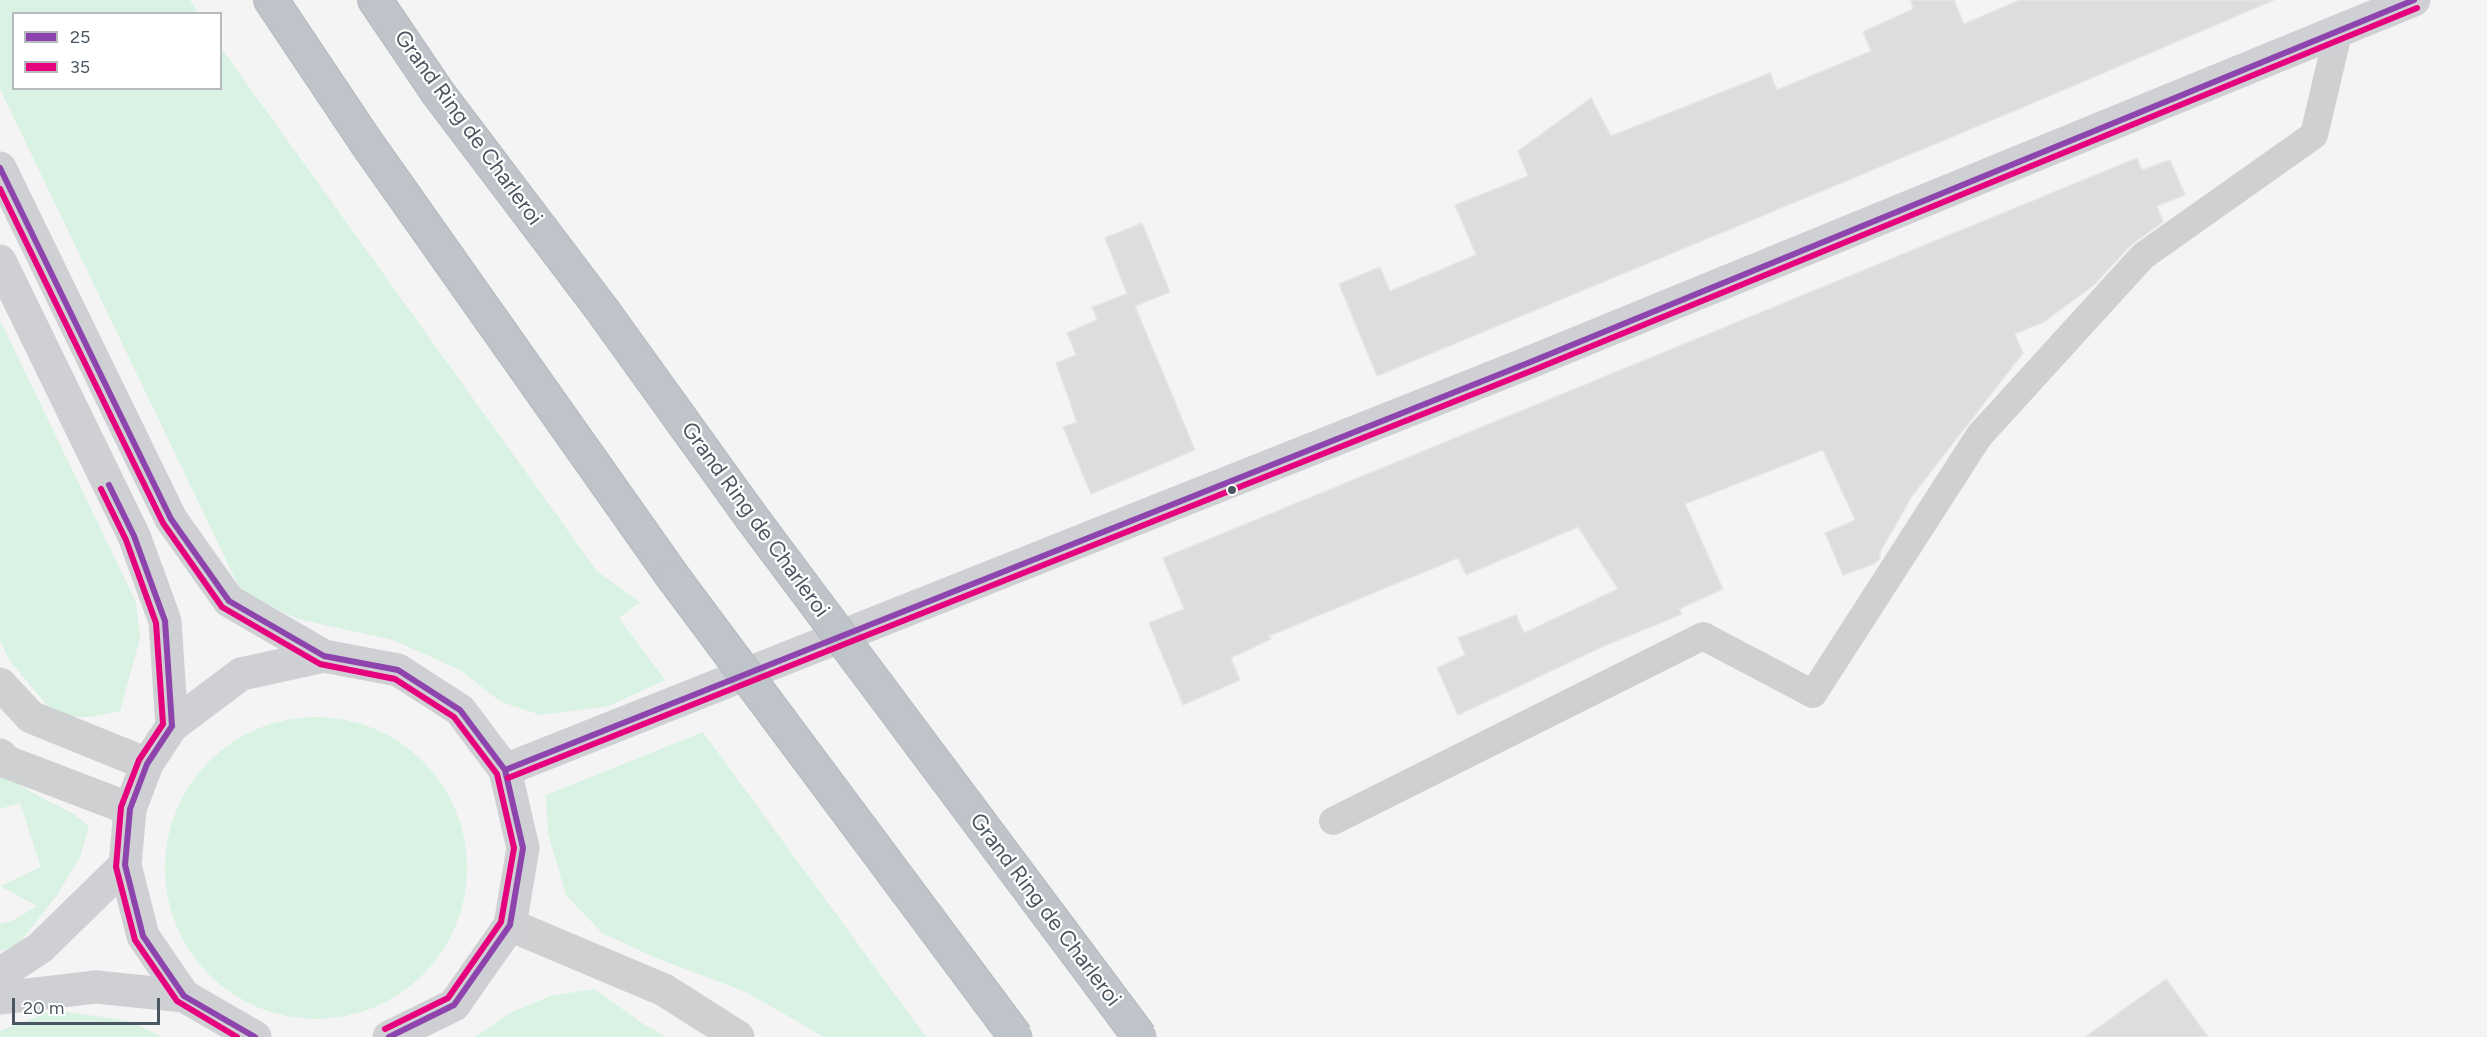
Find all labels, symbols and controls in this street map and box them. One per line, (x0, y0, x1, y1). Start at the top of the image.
legend (12, 12, 222, 90)
street label: Grand Ring de Charleroi (388, 25, 548, 231)
text: 25 (70, 26, 90, 48)
text: 35 (70, 56, 90, 78)
street label: Grand Ring de Charleroi (675, 417, 835, 623)
unlabelled marker (1226, 484, 1238, 496)
street label: Grand Ring de Charleroi (964, 808, 1126, 1012)
scale bar (15, 986, 164, 1024)
text: 20 m (23, 997, 64, 1019)

